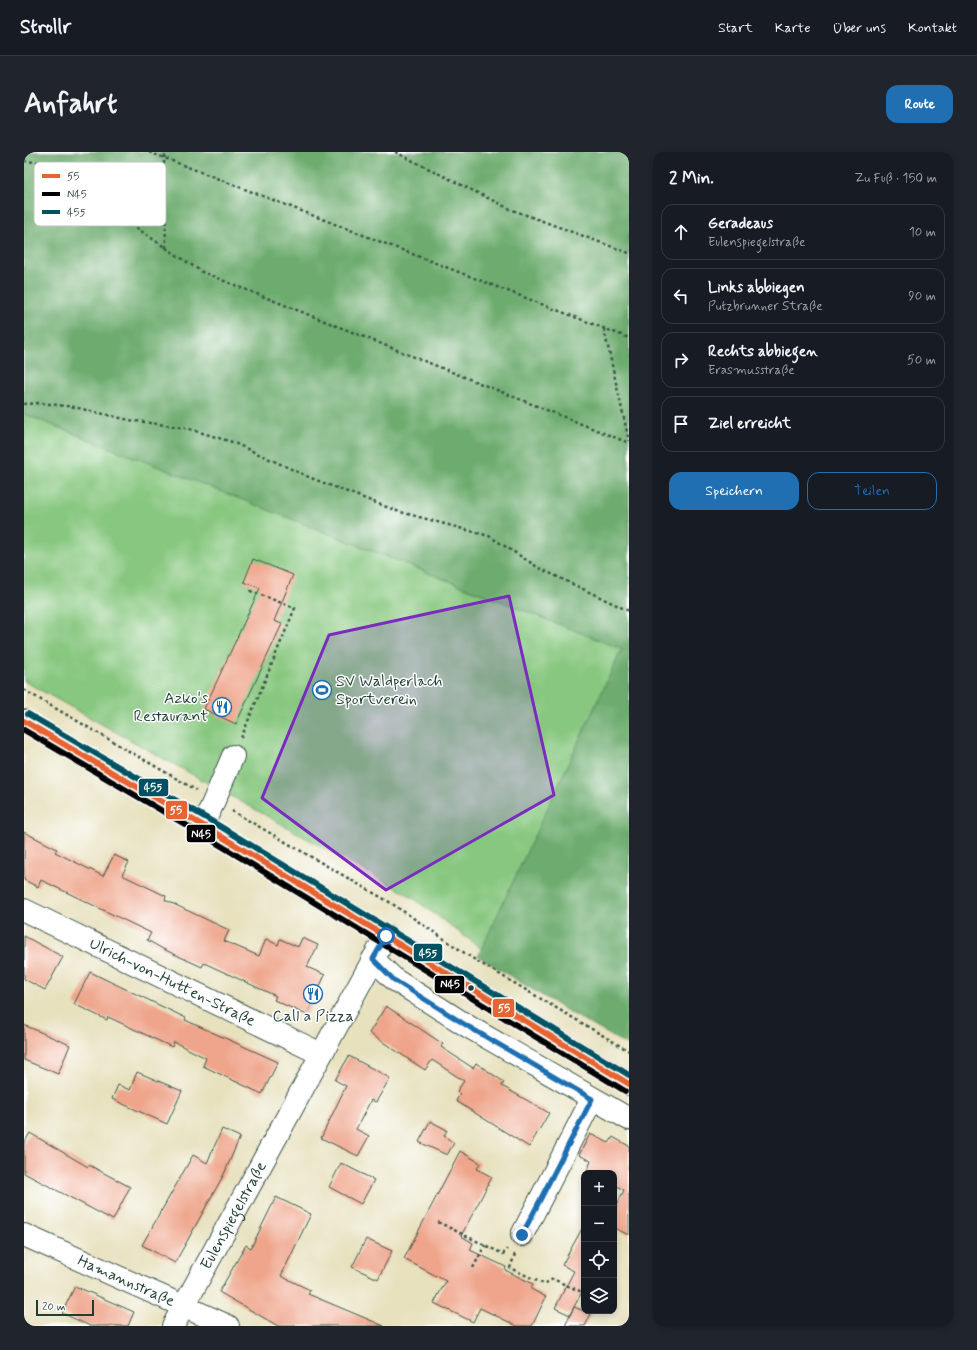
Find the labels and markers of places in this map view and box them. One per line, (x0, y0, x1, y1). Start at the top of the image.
place label: SV Waldperlach Sportverein (336, 671, 443, 710)
sports icon: SV Waldperlach Sportverein (311, 679, 333, 701)
place label: Azko's Restaurant (134, 688, 208, 727)
restaurant icon: Azko's Restaurant (211, 696, 233, 718)
restaurant icon: Call a Pizza (302, 983, 324, 1005)
unlabelled marker (466, 983, 476, 993)
place label: Call a Pizza (272, 1006, 354, 1027)

